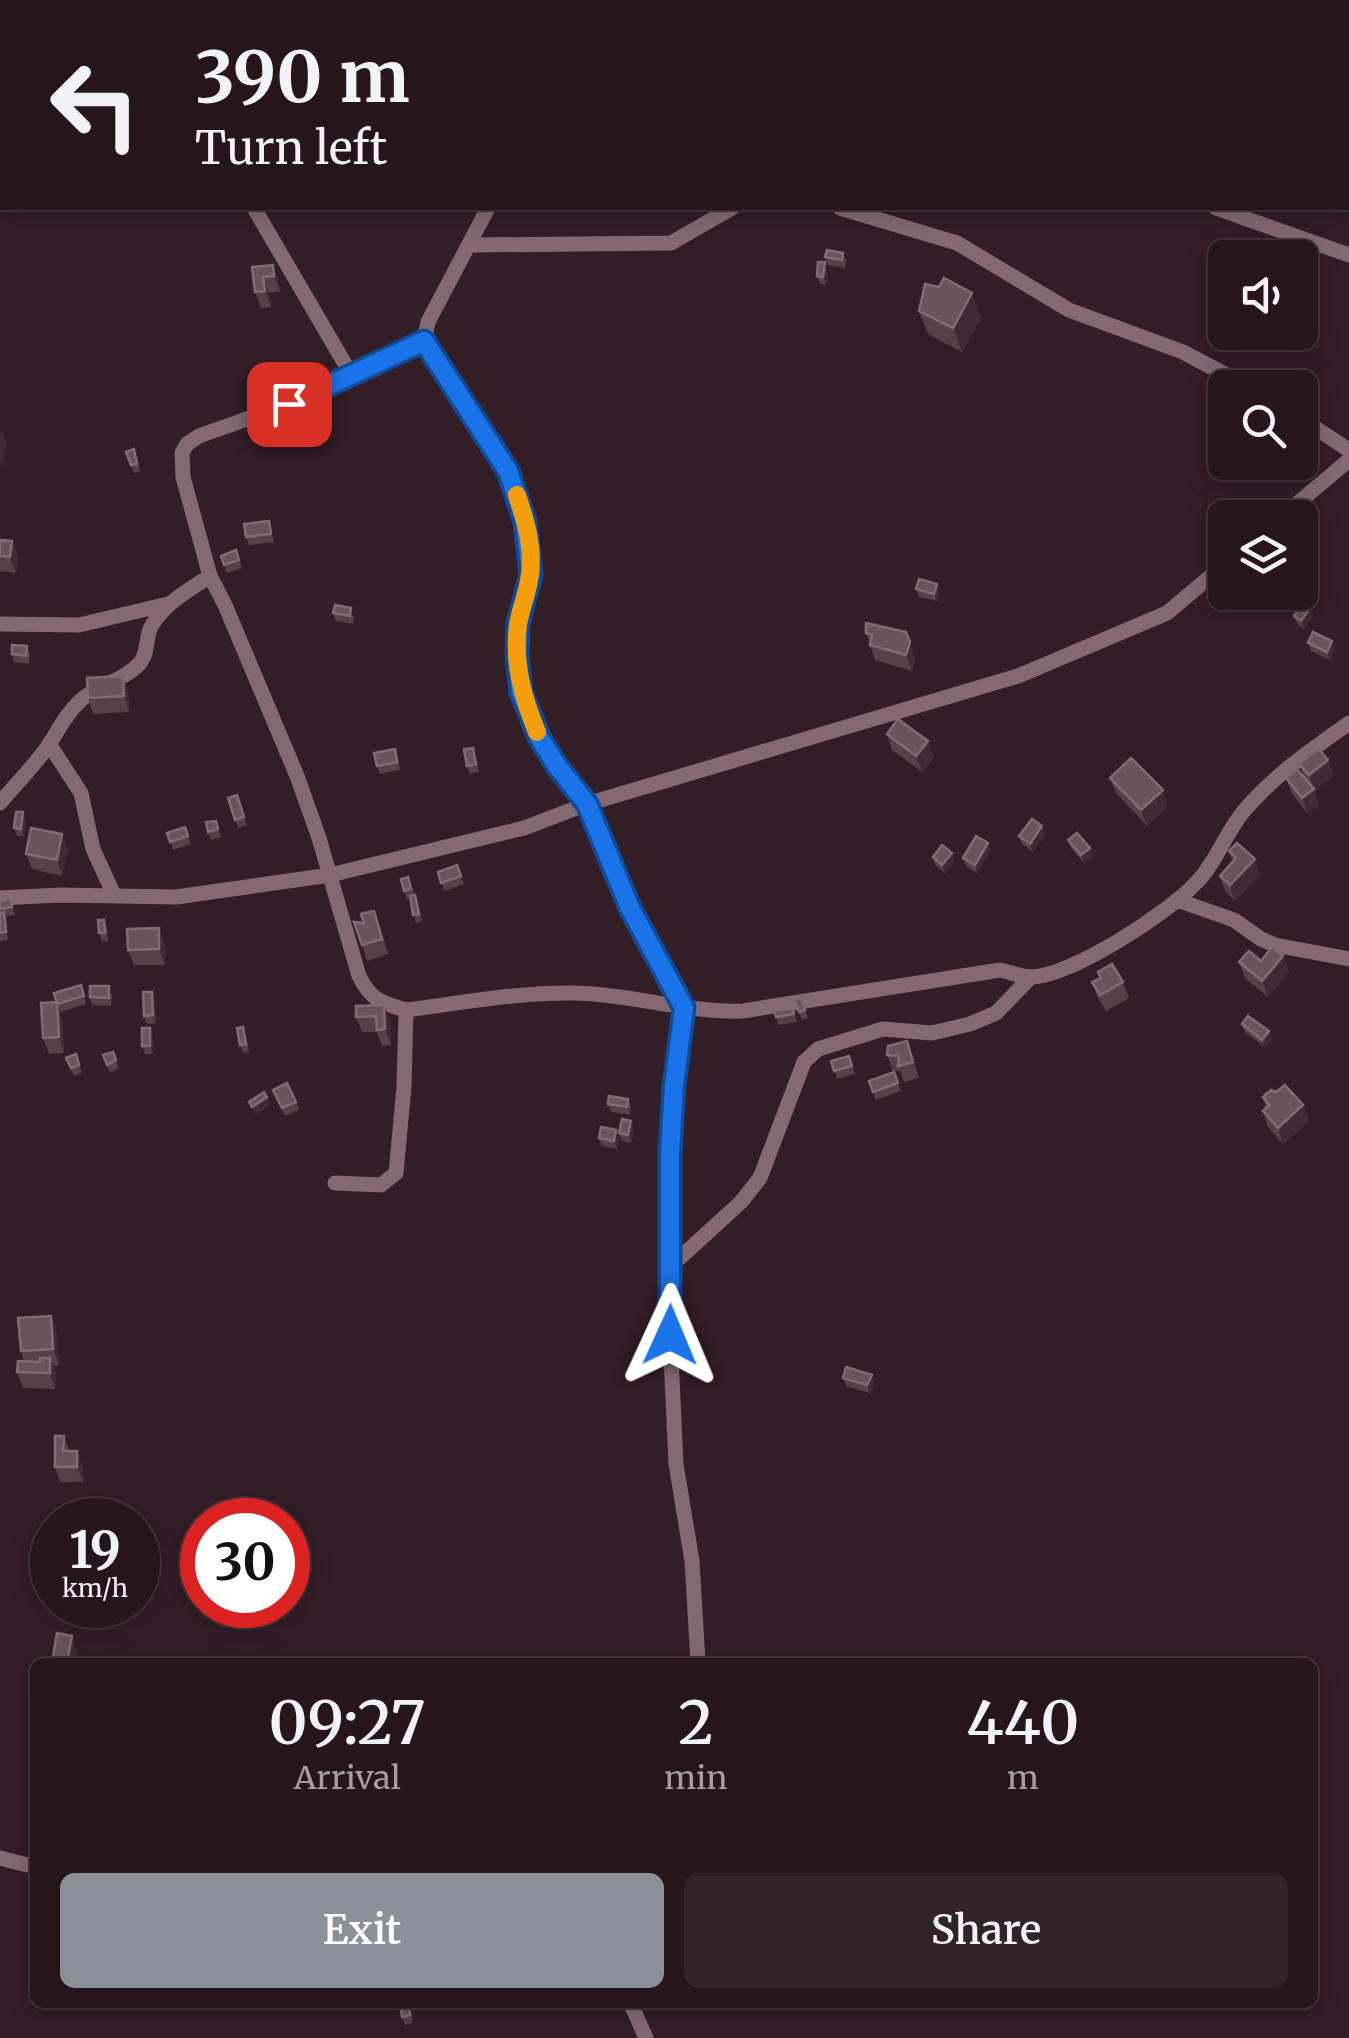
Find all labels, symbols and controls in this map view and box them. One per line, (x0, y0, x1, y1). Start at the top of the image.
text: 390 m (195, 33, 410, 121)
icon: left (30, 40, 160, 170)
text: Turn left (195, 120, 387, 176)
map controls (1208, 240, 1318, 610)
button: sound (1208, 240, 1318, 350)
pin (247, 362, 332, 447)
button: search (1208, 370, 1318, 480)
icon: arrive (262, 377, 317, 432)
button: layers (1208, 500, 1318, 610)
position arrow (618, 1283, 722, 1387)
speed limit sign: 30 (180, 1498, 310, 1628)
text: 19 (69, 1519, 121, 1582)
text: km/h (62, 1572, 128, 1604)
text: 09:27 (269, 1685, 426, 1760)
text: 2 (678, 1685, 714, 1760)
text: 440 (966, 1685, 1079, 1760)
text: Arrival (294, 1758, 401, 1798)
text: min (664, 1758, 728, 1798)
text: m (1007, 1758, 1039, 1798)
button: Exit (60, 1873, 664, 1988)
button: Share (684, 1873, 1288, 1988)

